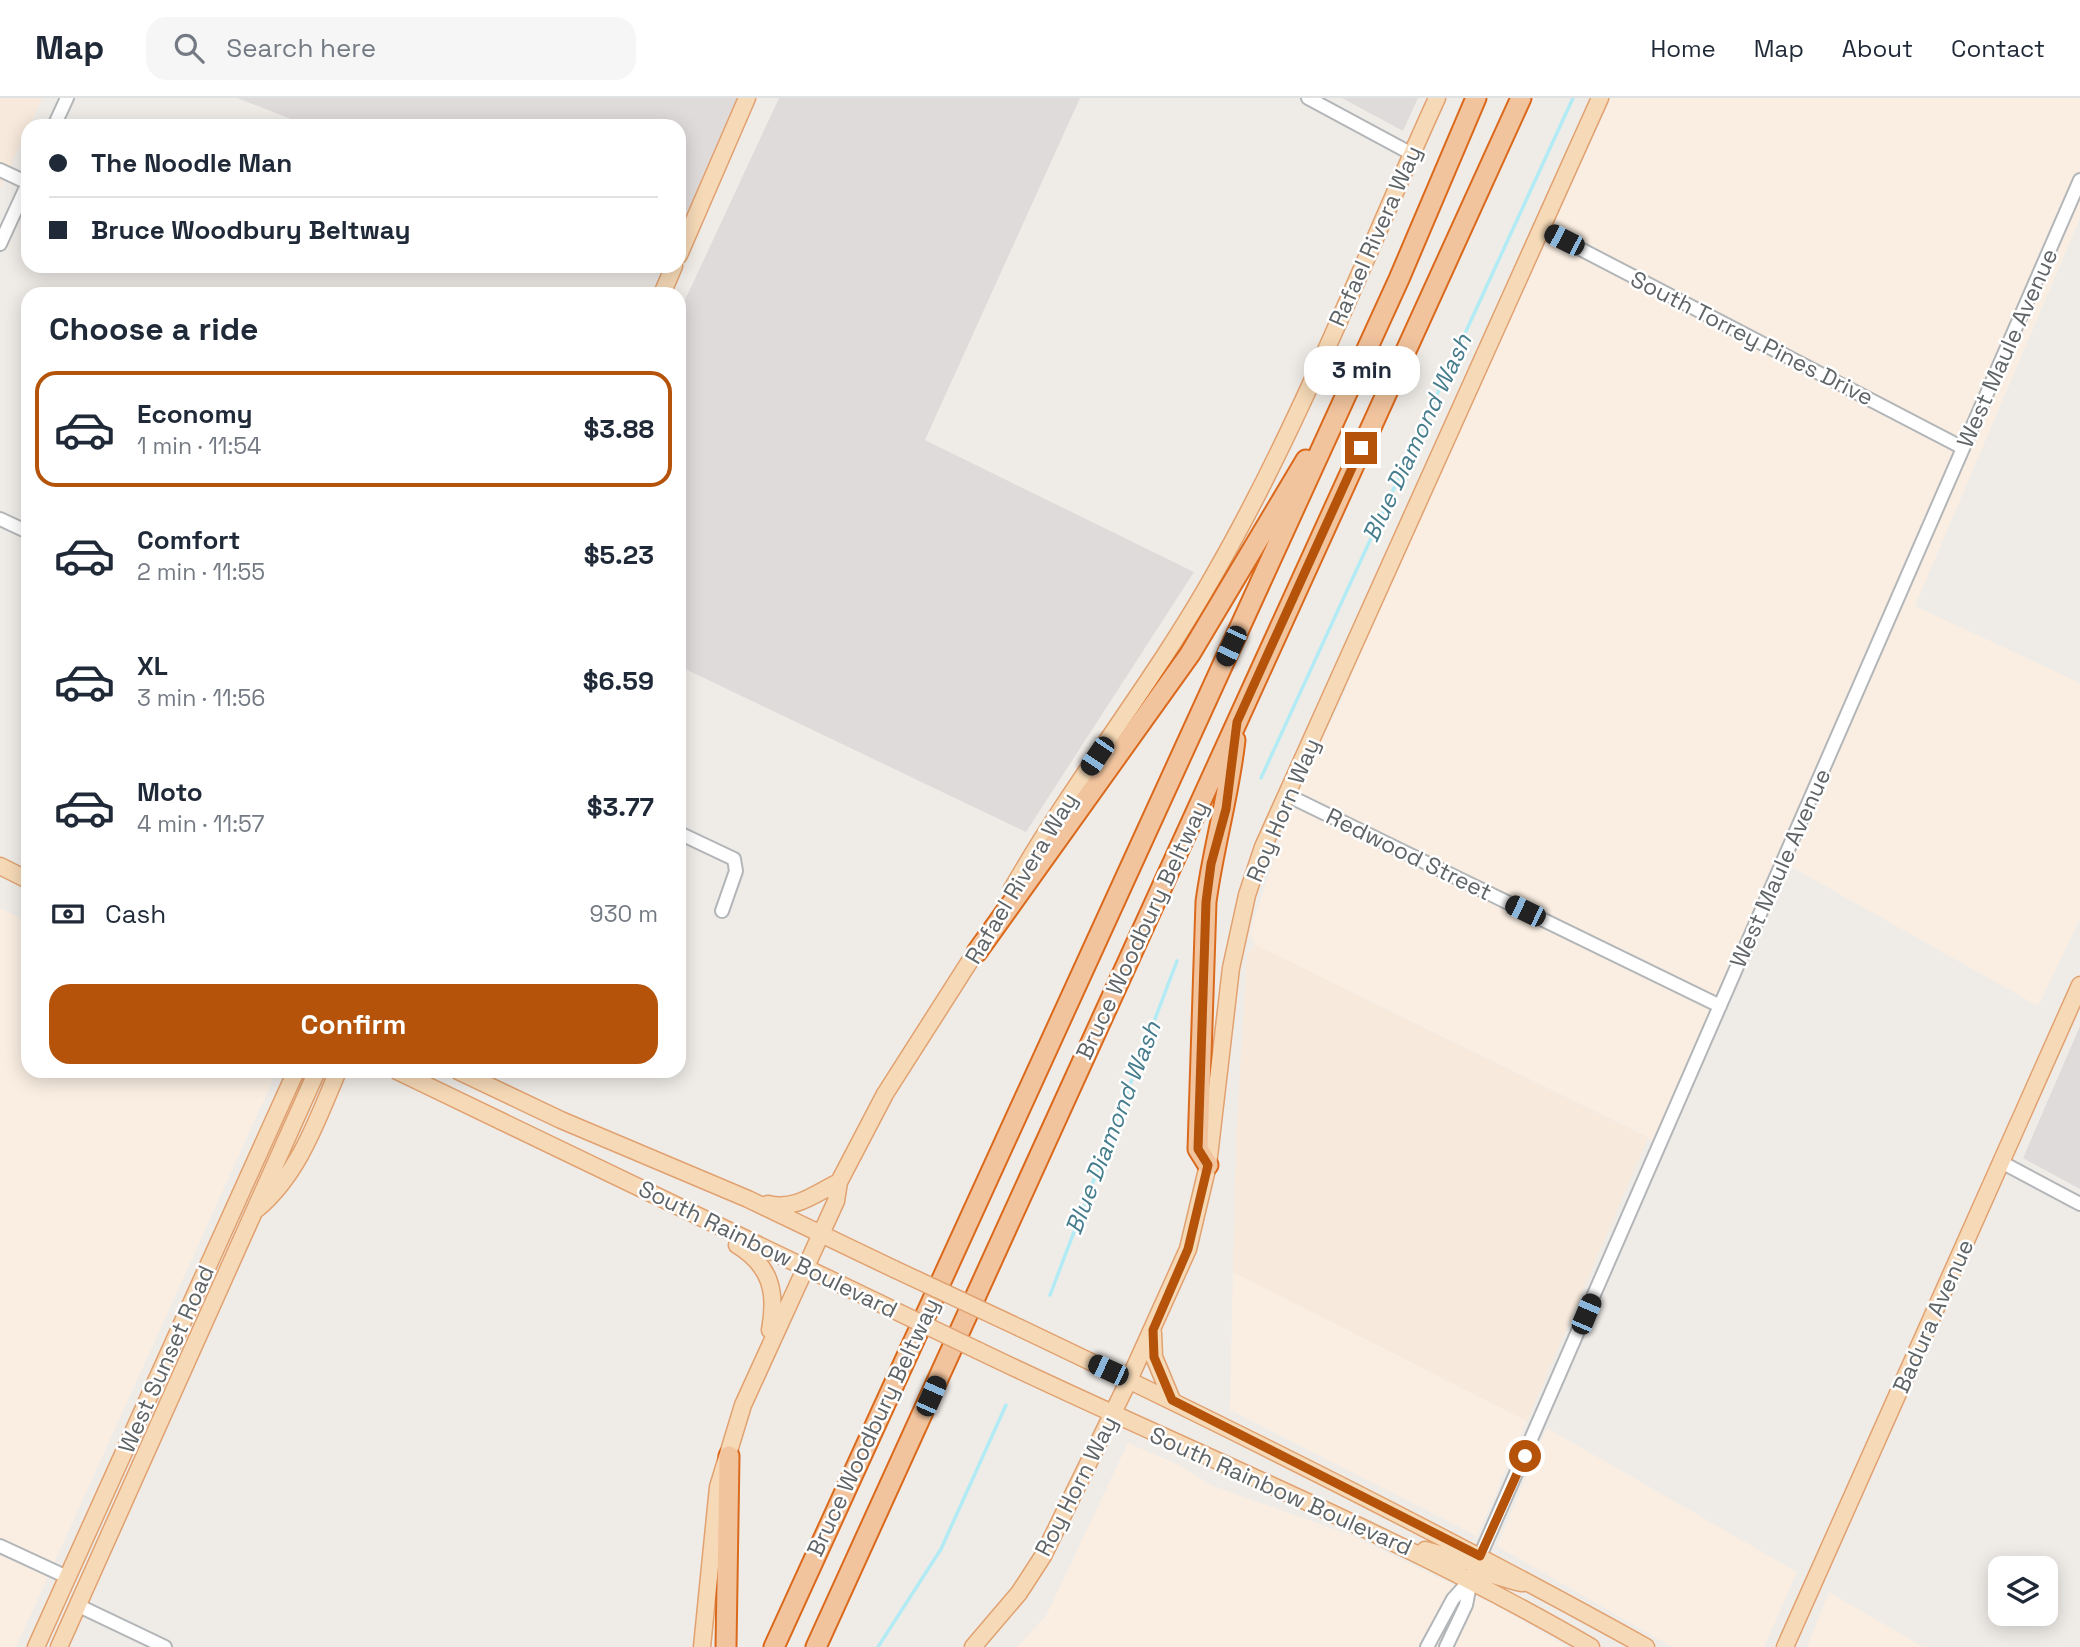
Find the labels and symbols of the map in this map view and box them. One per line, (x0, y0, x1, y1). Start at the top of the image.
street label: Rafael Rivera Way (1322, 141, 1428, 331)
car (1541, 221, 1588, 259)
street label: West Maule Avenue (1950, 244, 2064, 452)
street label: South Torrey Pines Drive (1626, 264, 1878, 412)
water label: Blue Diamond Wash (1355, 328, 1479, 547)
callout: 3 min (1303, 346, 1419, 396)
route end (1345, 432, 1377, 464)
car (1213, 623, 1250, 669)
car (1077, 733, 1118, 779)
street label: Roy Horn Way (1239, 734, 1327, 886)
street label: West Maule Avenue (1723, 764, 1837, 972)
street label: Rafael Rivera Way (958, 787, 1084, 969)
street label: Bruce Woodbury Beltway (1069, 796, 1215, 1064)
street label: Redwood Street (1321, 801, 1497, 907)
car (1502, 892, 1549, 930)
water label: Blue Diamond Wash (1058, 1016, 1168, 1239)
street label: South Rainbow Boulevard (634, 1173, 902, 1325)
street label: Badura Avenue (1886, 1234, 1980, 1398)
street label: West Sunset Road (111, 1261, 221, 1457)
car (1569, 1291, 1604, 1337)
street label: Bruce Woodbury Beltway (800, 1293, 946, 1561)
car (1085, 1352, 1132, 1388)
car (913, 1373, 950, 1419)
street label: Roy Horn Way (1028, 1411, 1124, 1561)
street label: South Rainbow Boulevard (1145, 1419, 1417, 1563)
route start (1509, 1440, 1541, 1472)

